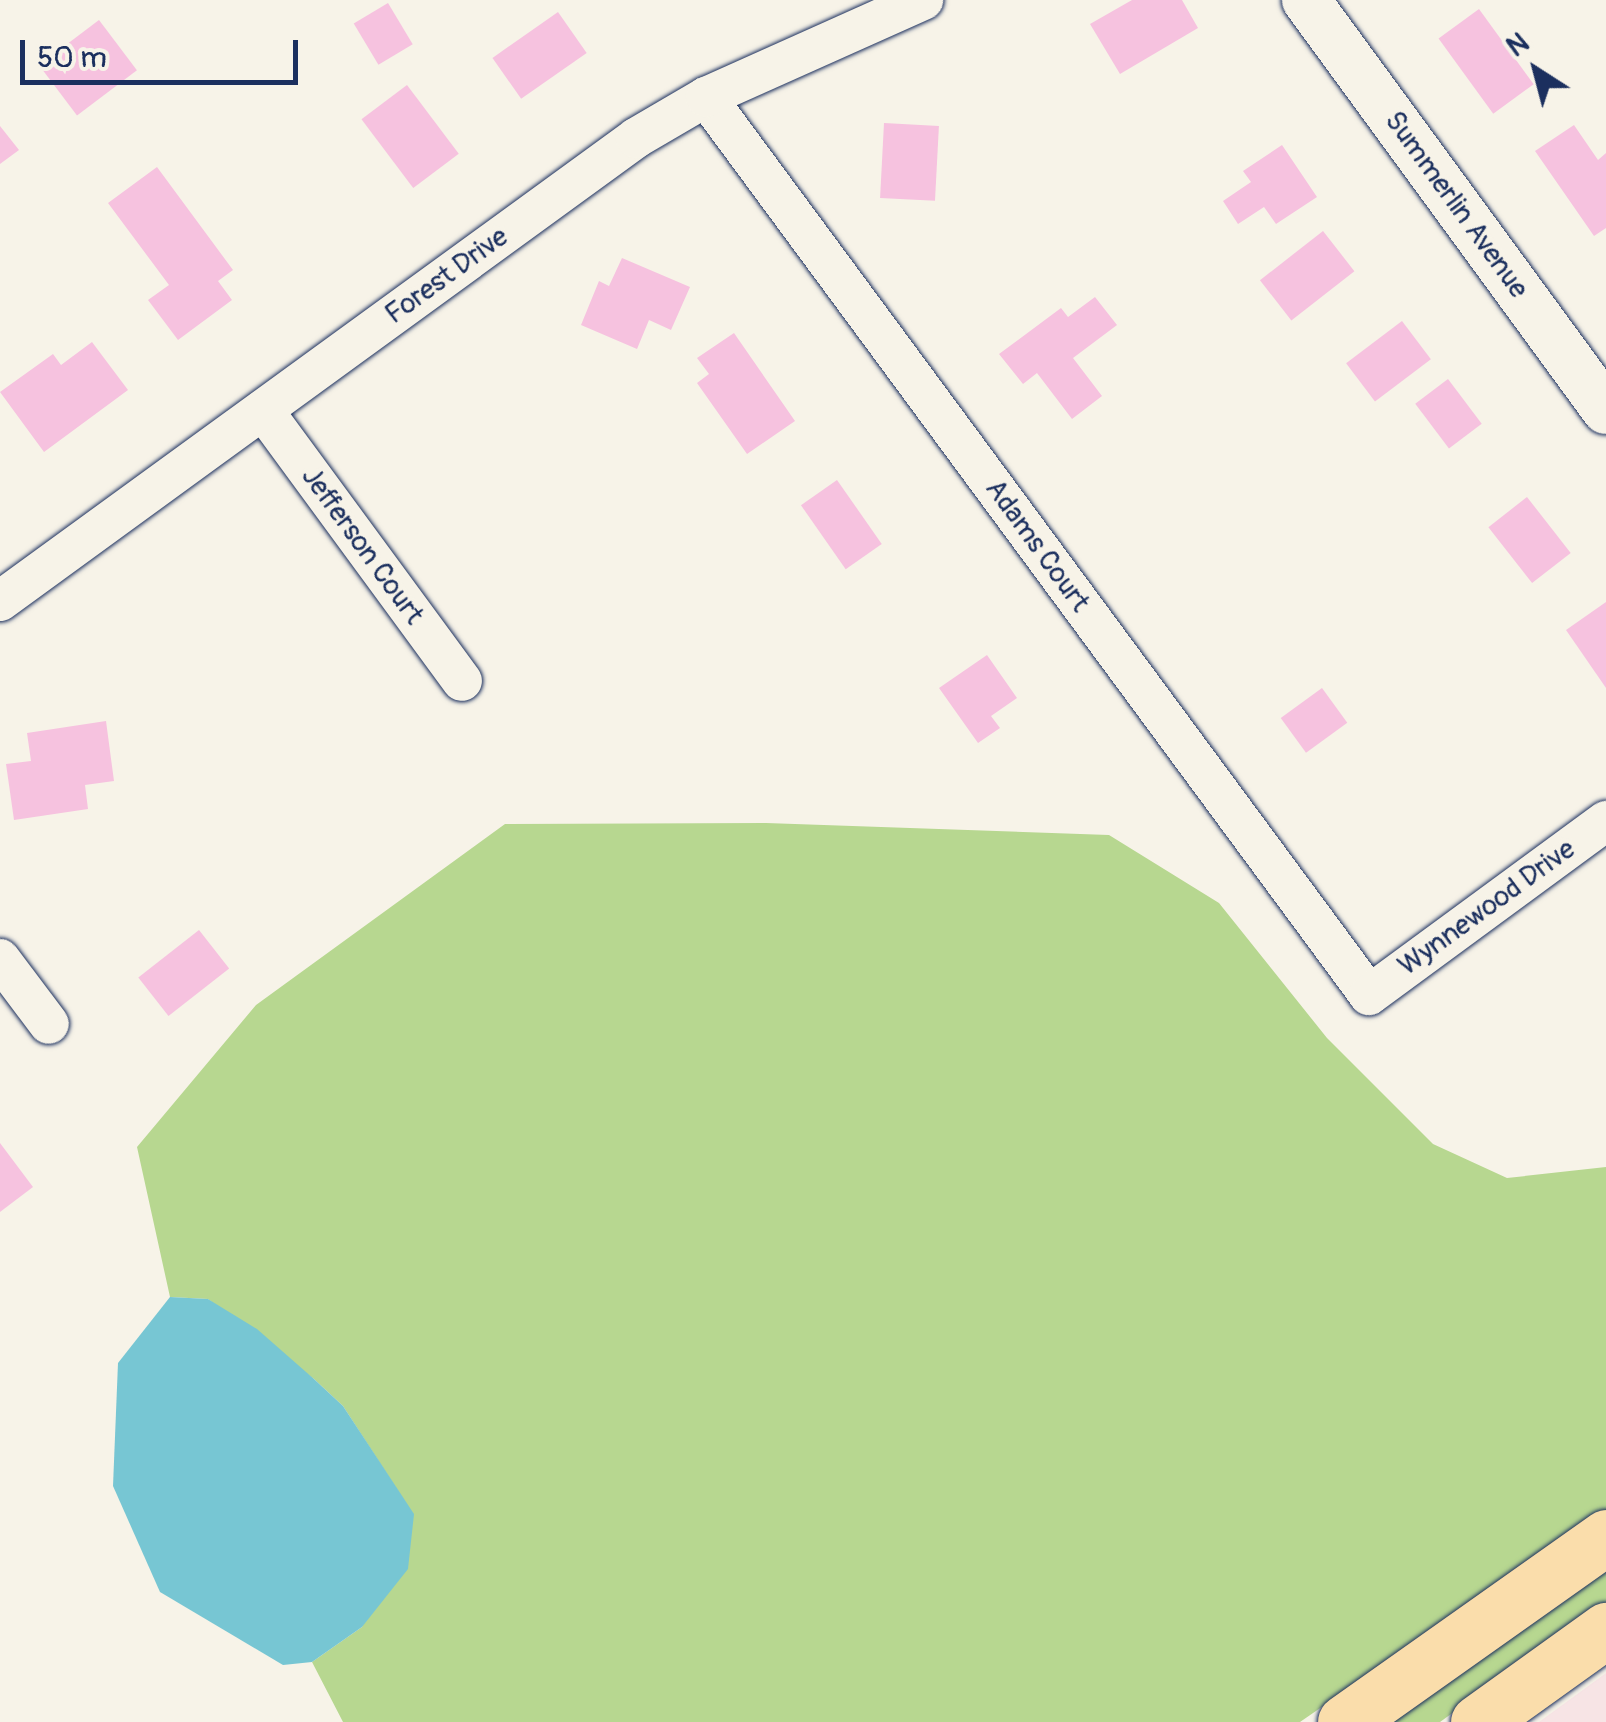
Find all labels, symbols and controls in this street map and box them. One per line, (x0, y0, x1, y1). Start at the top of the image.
scale bar (25, 20, 302, 82)
north arrow (1486, 20, 1586, 120)
text: N (1500, 26, 1536, 65)
text: 50 m (37, 39, 107, 76)
street label: Summerlin Avenue (1377, 105, 1535, 305)
street label: Forest Drive (379, 220, 515, 332)
street label: Jefferson Court (294, 461, 430, 631)
street label: Adams Court (978, 473, 1096, 619)
street label: Wynnewood Drive (1392, 833, 1582, 983)

